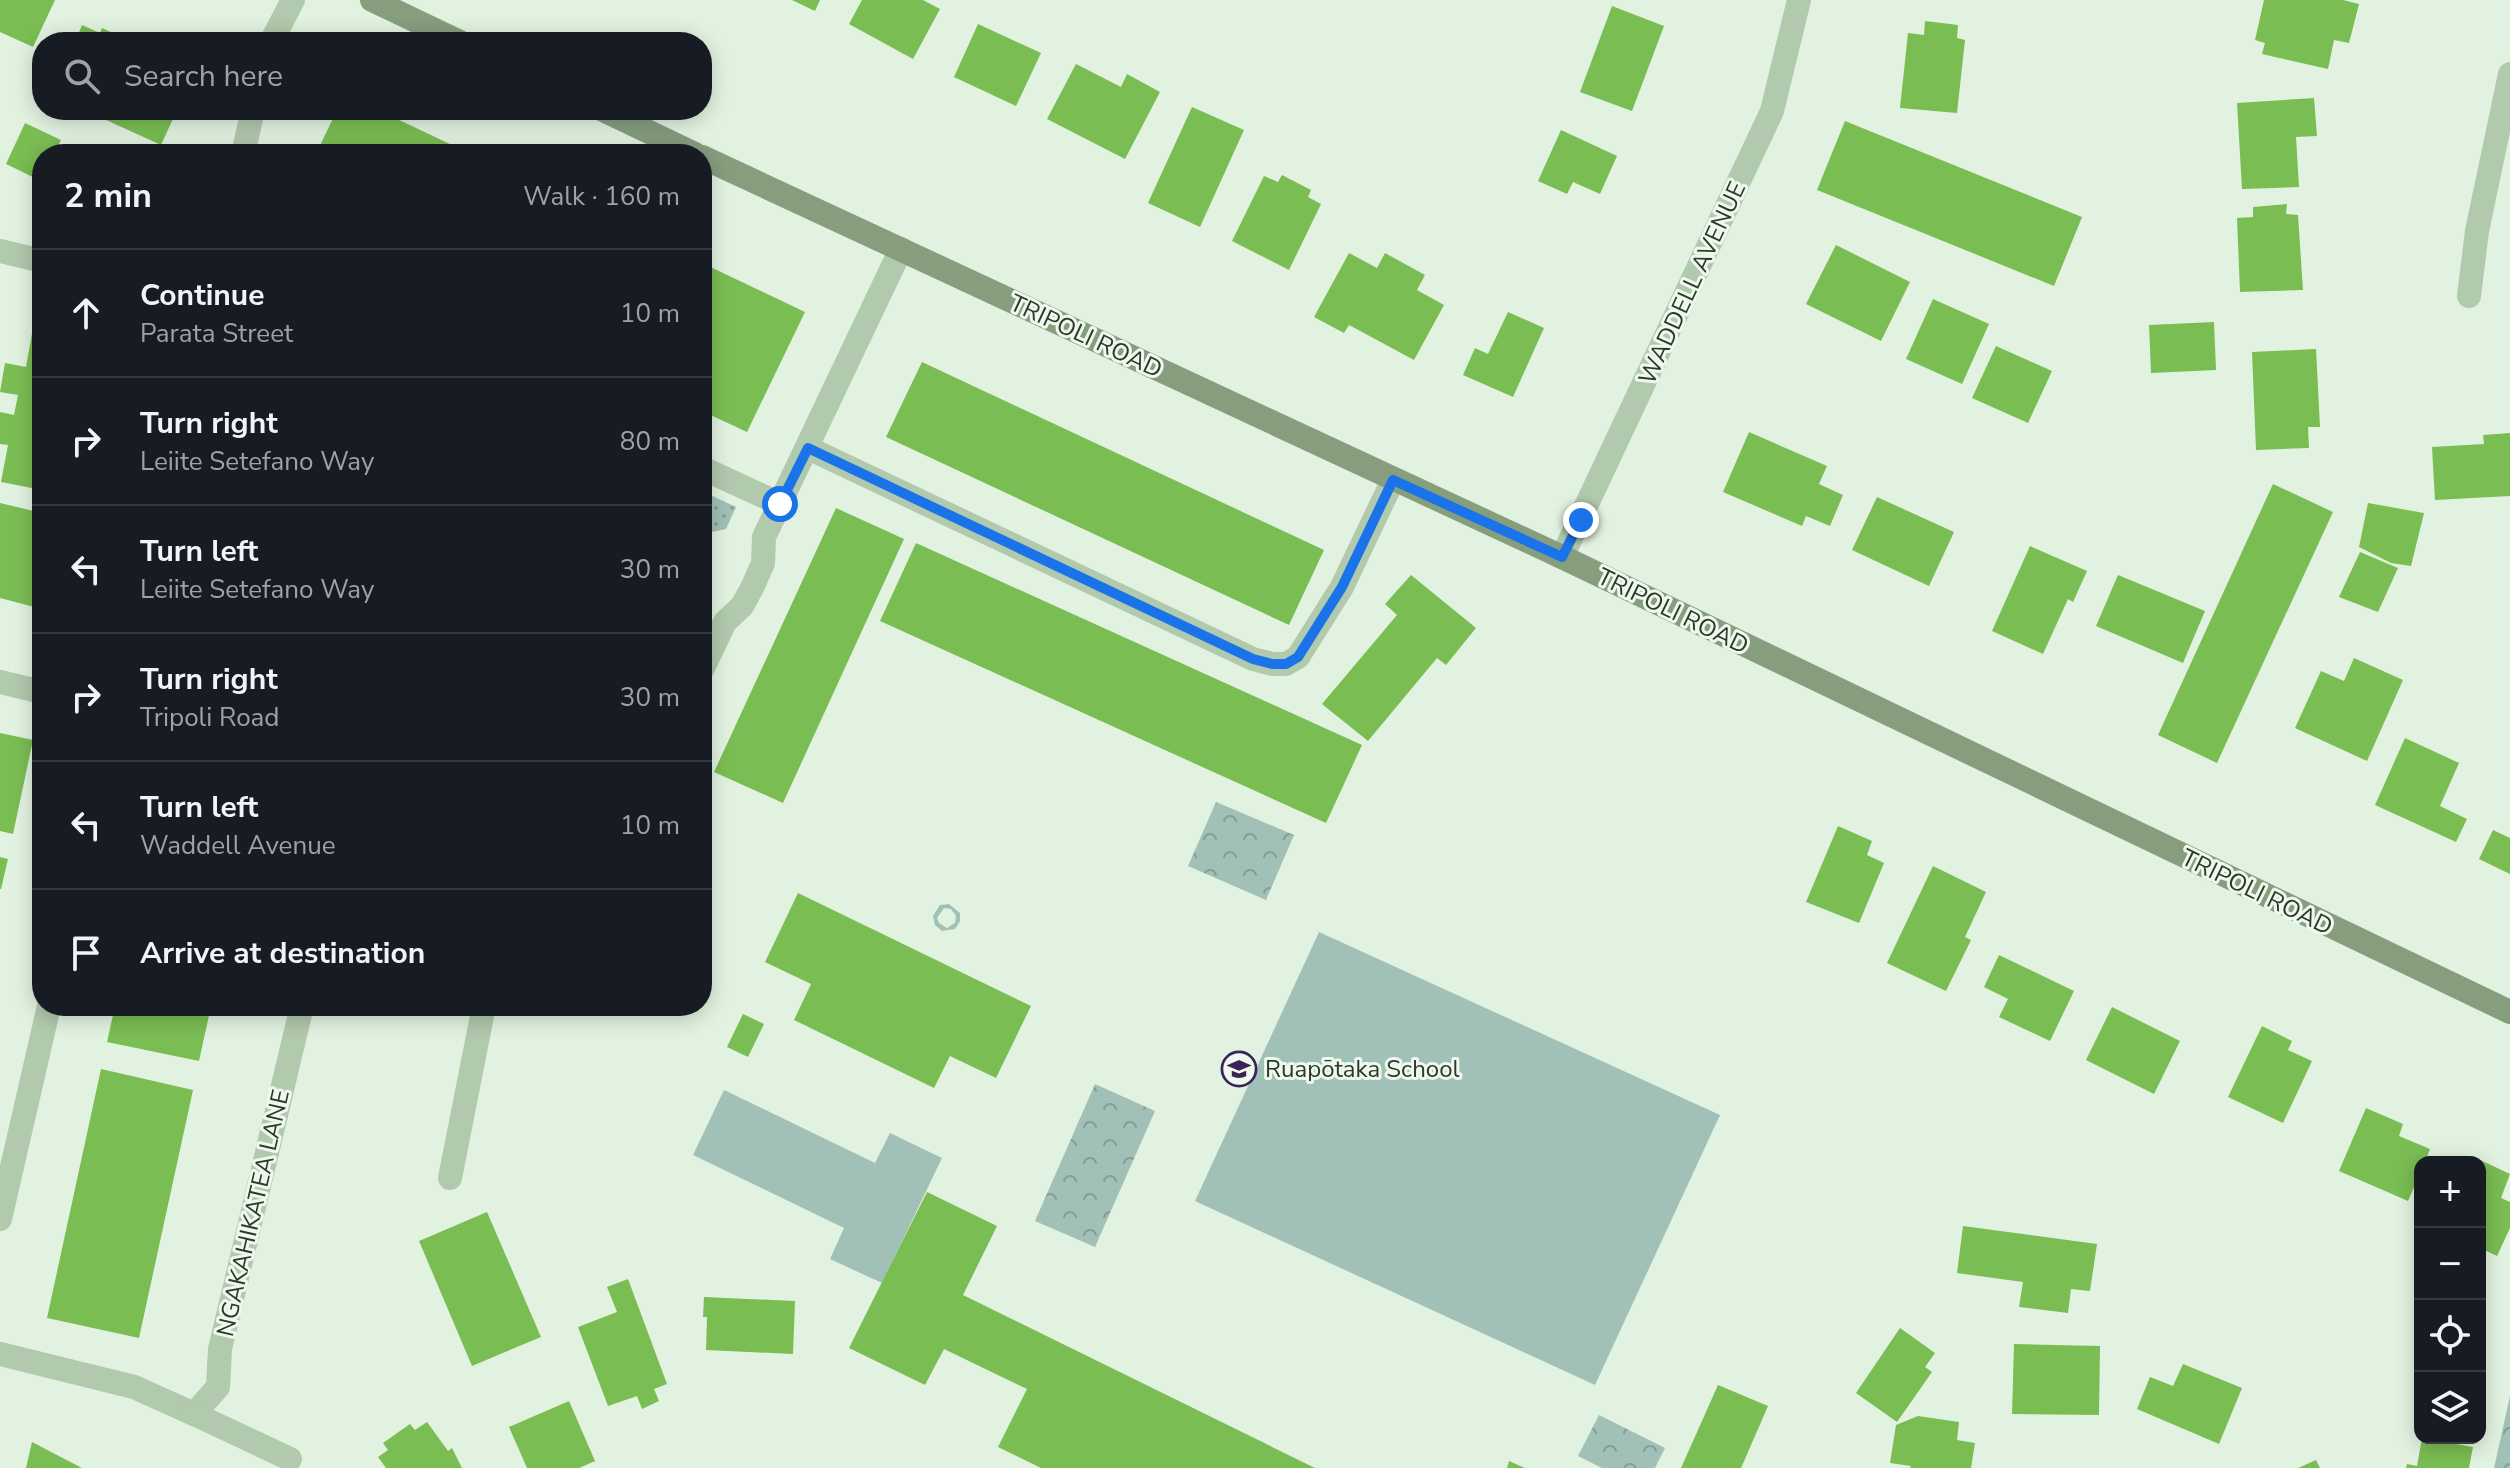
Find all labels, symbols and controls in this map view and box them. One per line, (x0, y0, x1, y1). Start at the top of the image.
search box (32, 32, 712, 120)
icon: search (60, 54, 104, 98)
text: Search here (124, 56, 283, 97)
text: 2 min (64, 173, 152, 219)
street label: WADDELL AVENUE (1631, 176, 1753, 390)
text: Walk · 160 m (523, 179, 680, 214)
text: Continue (140, 275, 265, 316)
street label: TRIPOLI ROAD (1005, 287, 1167, 385)
icon: ahead (64, 291, 108, 335)
text: 10 m (620, 296, 680, 331)
text: Parata Street (140, 316, 293, 351)
text: Turn right (140, 403, 278, 444)
icon: right (64, 419, 108, 463)
text: 80 m (620, 424, 680, 459)
text: Leiite Setefano Way (140, 444, 374, 479)
route start (762, 486, 798, 522)
route end (1563, 502, 1599, 538)
text: Turn left (140, 531, 258, 572)
icon: left (64, 547, 108, 591)
text: 30 m (620, 552, 680, 587)
street label: TRIPOLI ROAD (1592, 561, 1754, 661)
text: Leiite Setefano Way (140, 572, 374, 607)
text: Turn right (140, 659, 278, 700)
icon: right (64, 675, 108, 719)
text: 30 m (620, 680, 680, 715)
text: Tripoli Road (140, 700, 280, 735)
text: Turn left (140, 787, 258, 828)
icon: left (64, 803, 108, 847)
text: 10 m (620, 808, 680, 843)
text: Waddell Avenue (140, 828, 336, 863)
street label: TRIPOLI ROAD (2176, 842, 2338, 942)
icon: arrive (64, 931, 108, 975)
text: Arrive at destination (140, 933, 425, 974)
school or university icon: Ruapōtaka School (1220, 1050, 1258, 1088)
place label: Ruapōtaka School (1265, 1053, 1460, 1085)
street label: NGAKAHIKATEA LANE (209, 1086, 297, 1340)
map controls (2414, 1156, 2486, 1444)
button: + (2414, 1156, 2486, 1228)
button: − (2414, 1228, 2486, 1300)
button: locate (2414, 1300, 2486, 1372)
button: layers (2414, 1372, 2486, 1444)

